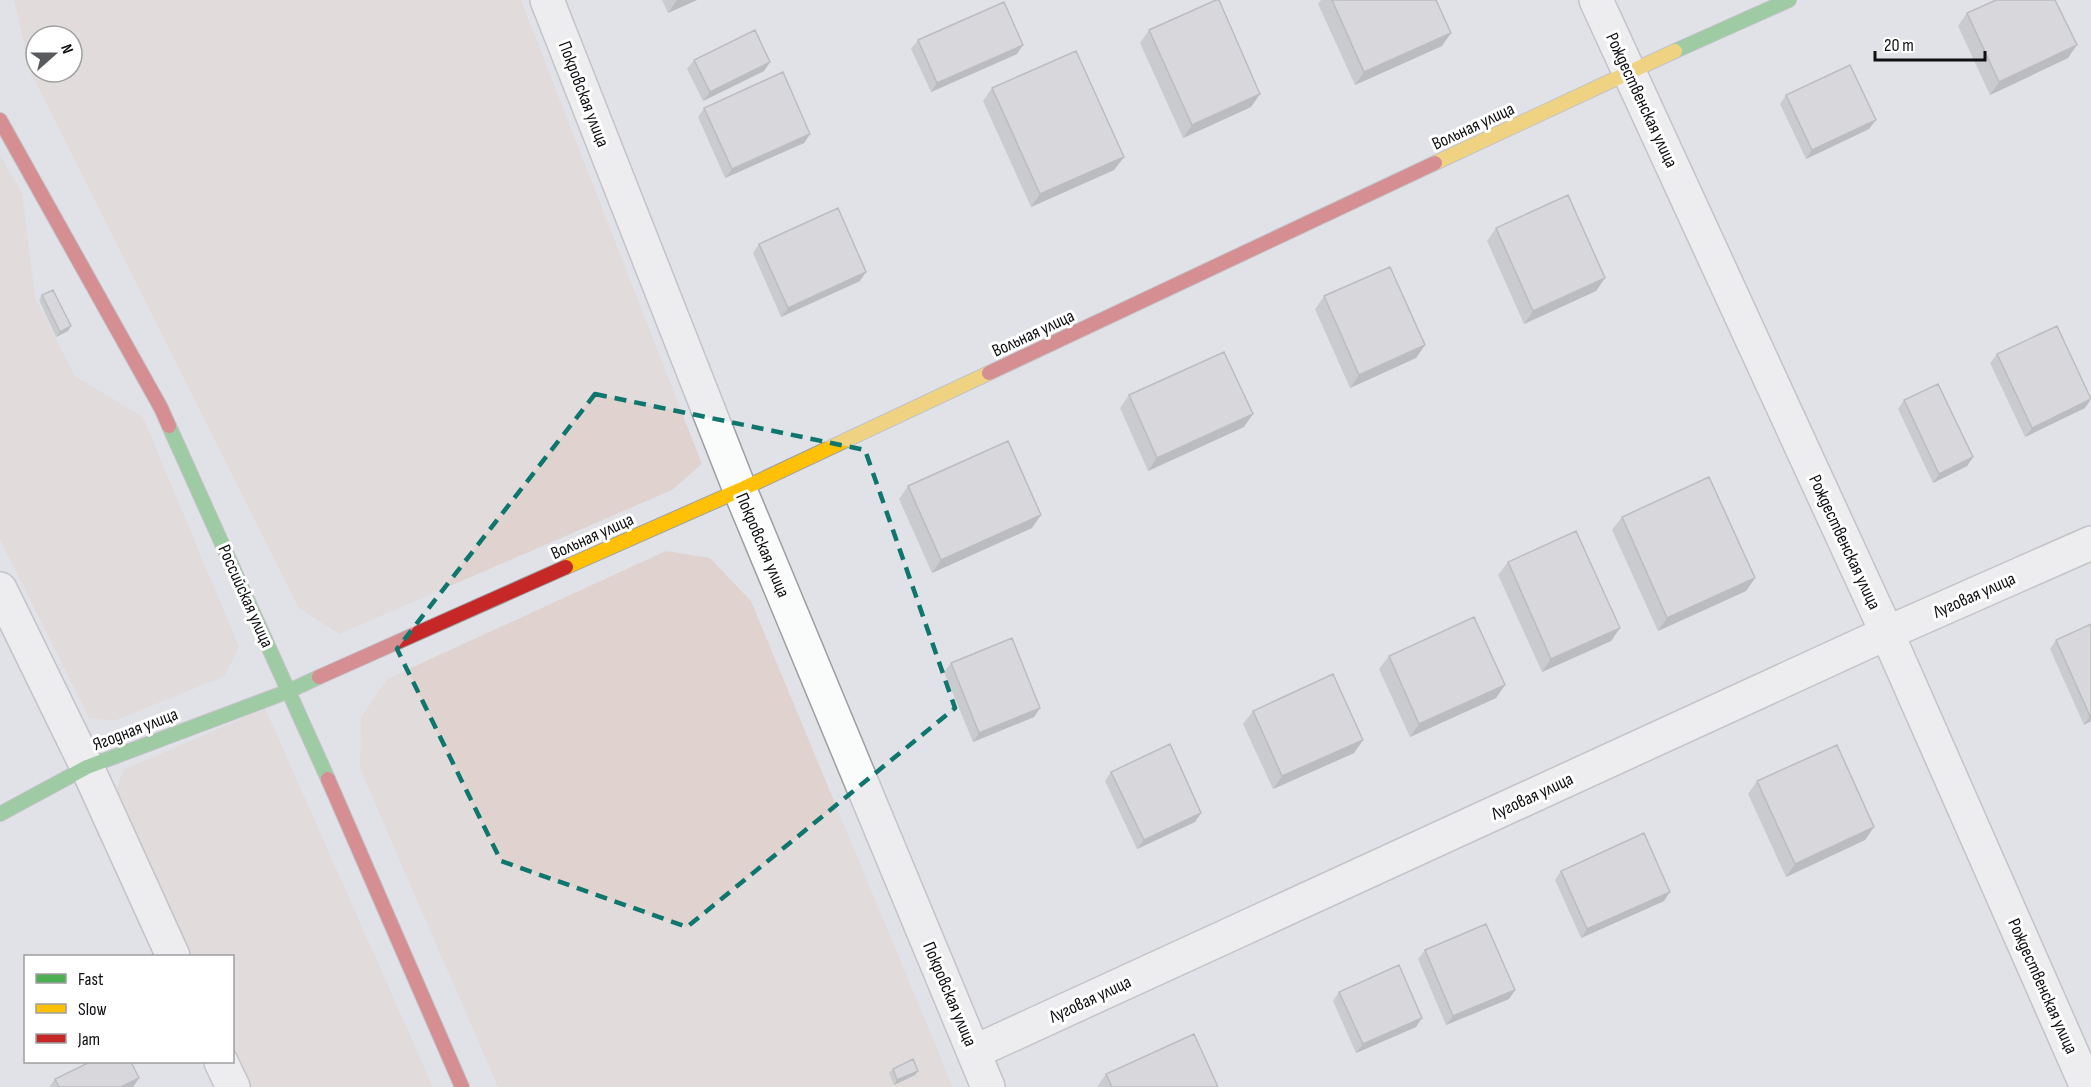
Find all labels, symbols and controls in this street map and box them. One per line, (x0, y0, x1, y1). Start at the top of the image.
north arrow (24, 24, 84, 84)
scale bar (1875, 24, 1984, 62)
street label: Рождественская улица (1601, 30, 1682, 171)
text: 20 m (1884, 35, 1914, 56)
street label: Покровская улица (554, 38, 613, 150)
text: N (56, 42, 77, 57)
street label: Вольная улица (1429, 98, 1518, 155)
street label: Вольная улица (989, 305, 1078, 362)
street label: Рождественская улица (1804, 472, 1885, 613)
street label: Покровская улица (731, 490, 794, 601)
street label: Вольная улица (548, 509, 637, 564)
street label: Российская улица (214, 542, 278, 651)
street label: Луговая улица (1929, 568, 2019, 623)
street label: Ягодная улица (90, 704, 181, 755)
street label: Луговая улица (1487, 768, 1576, 825)
street label: Рождественская улица (2003, 915, 2082, 1057)
street label: Покровская улица (918, 939, 981, 1050)
legend (24, 955, 234, 1063)
text: Fast (78, 969, 104, 990)
street label: Луговая улица (1045, 971, 1134, 1028)
text: Slow (78, 999, 107, 1020)
text: Jam (77, 1029, 100, 1050)

